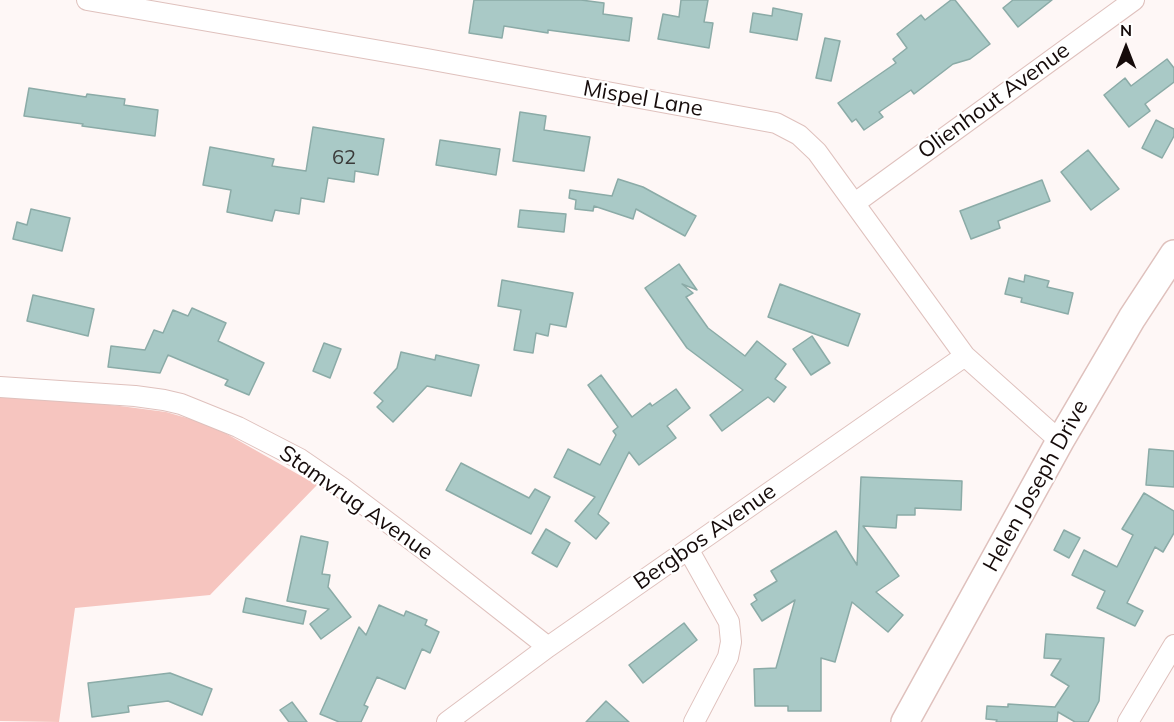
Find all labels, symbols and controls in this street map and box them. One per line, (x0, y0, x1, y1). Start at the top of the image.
north arrow (1096, 18, 1156, 78)
text: N (1120, 20, 1132, 40)
street label: Olienhout Avenue (913, 37, 1075, 165)
street label: Mispel Lane (581, 75, 705, 123)
house number: 62 (332, 146, 356, 170)
street label: Helen Joseph Drive (978, 395, 1094, 577)
street label: Stamvrug Avenue (274, 440, 438, 566)
street label: Bergbos Avenue (629, 478, 781, 596)

